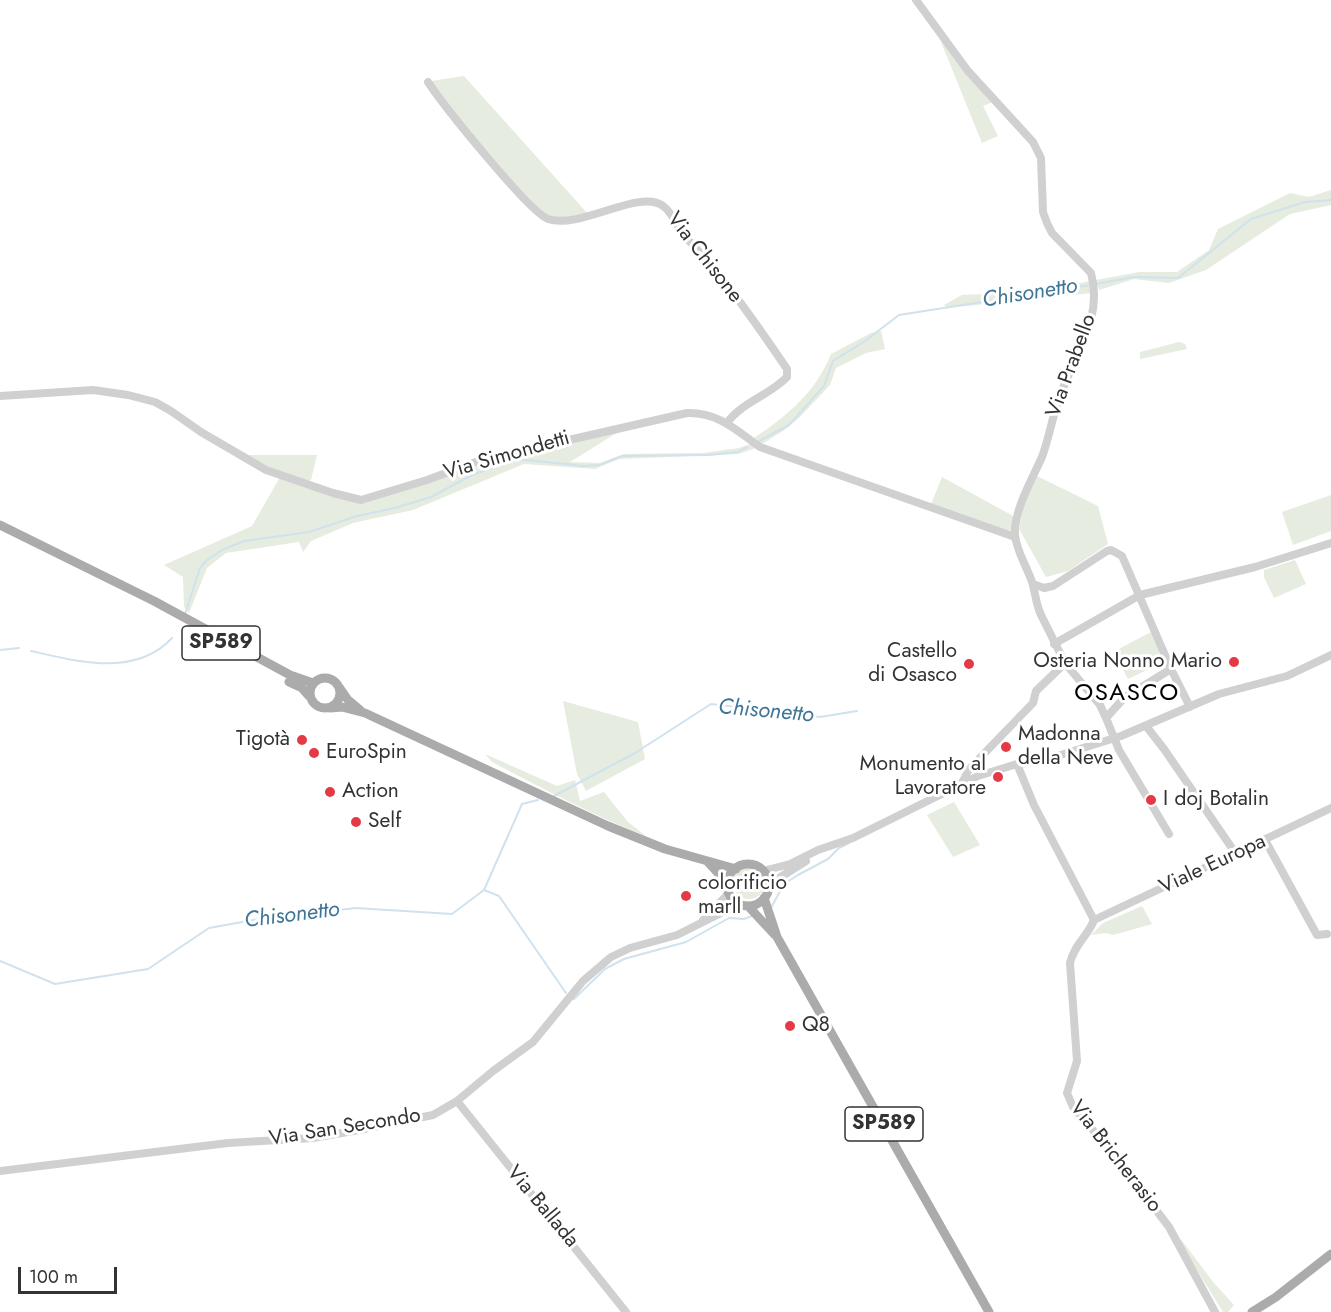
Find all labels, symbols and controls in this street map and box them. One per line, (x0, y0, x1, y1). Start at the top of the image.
street label: Via Chisone (661, 208, 747, 308)
water label: Chisonetto (981, 273, 1079, 315)
street label: Via Prabello (1042, 311, 1102, 421)
street label: Via Simondetti (441, 426, 573, 486)
road number: SP589 (182, 626, 260, 660)
place label: Castello di Osasco (868, 639, 957, 689)
place label: Osteria Nonno Mario (1033, 649, 1222, 675)
marker: Osteria Nonno Mario (1227, 655, 1241, 669)
marker: Castello di Osasco (962, 657, 976, 671)
district label: OSASCO (1074, 680, 1180, 708)
water label: Chisonetto (717, 695, 815, 729)
place label: Madonna della Neve (1018, 722, 1113, 772)
place label: Tigotà (236, 727, 290, 753)
marker: Tigotà (295, 733, 309, 747)
place label: EuroSpin (326, 740, 407, 766)
marker: Madonna della Neve (999, 740, 1013, 754)
marker: EuroSpin (307, 746, 321, 760)
place label: Monumento al Lavoratore (860, 752, 986, 802)
marker: Monumento al Lavoratore (991, 770, 1005, 784)
place label: Action (342, 779, 399, 805)
marker: Action (323, 785, 337, 799)
place label: I doj Botalin (1163, 787, 1269, 813)
marker: I doj Botalin (1144, 793, 1158, 807)
place label: Self (368, 809, 401, 835)
marker: Self (349, 815, 363, 829)
street label: Viale Europa (1156, 829, 1270, 901)
place label: colorificio marll (698, 871, 787, 921)
marker: colorificio marll (679, 889, 693, 903)
water label: Chisonetto (243, 897, 341, 935)
place label: Q8 (802, 1013, 830, 1039)
marker: Q8 (783, 1019, 797, 1033)
street label: Via Bricherasio (1064, 1096, 1166, 1218)
street label: Via San Secondo (267, 1104, 423, 1152)
road number: SP589 (845, 1107, 923, 1141)
street label: Via Ballada (500, 1161, 584, 1253)
scale bar (21, 1255, 120, 1293)
text: 100 m (29, 1264, 78, 1290)

